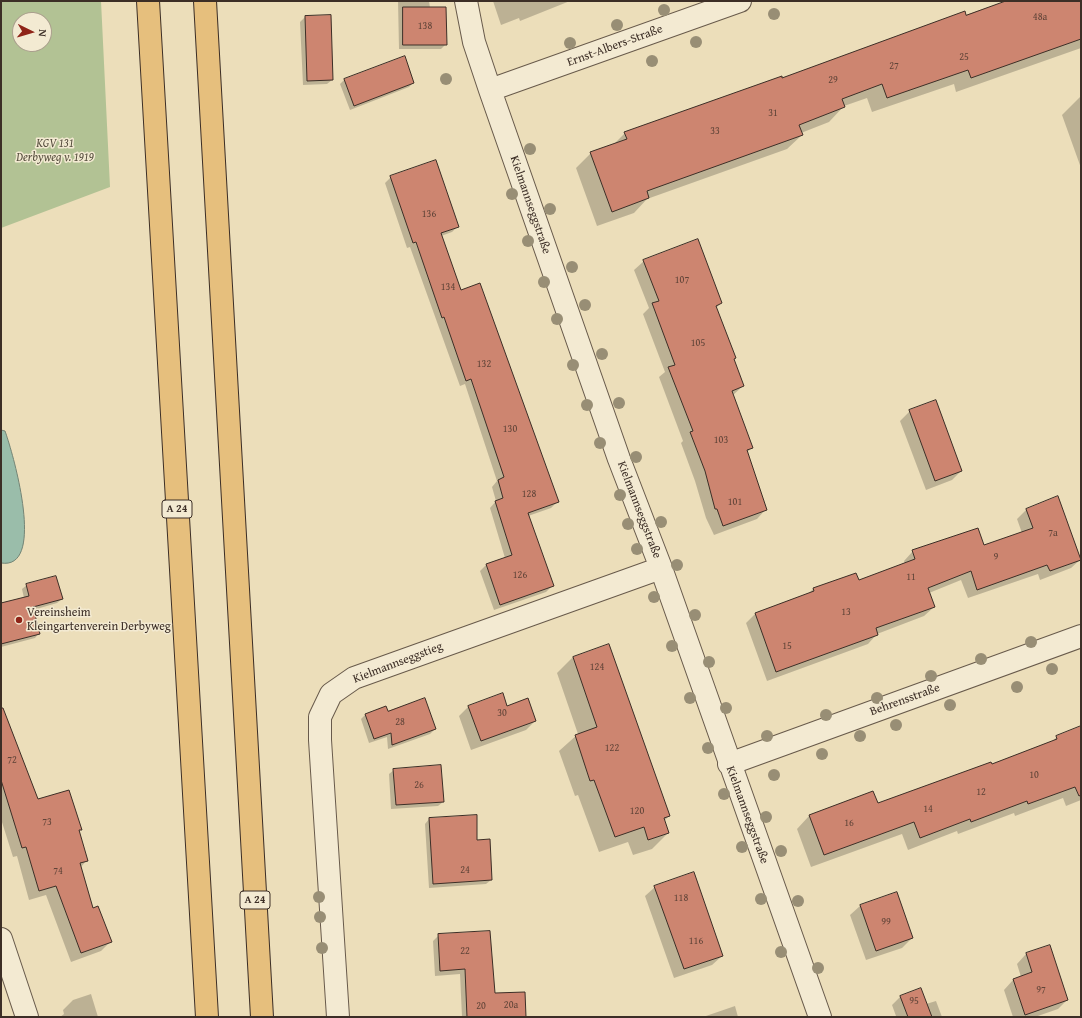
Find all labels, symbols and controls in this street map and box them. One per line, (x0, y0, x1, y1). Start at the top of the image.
house number: 48a (1033, 11, 1047, 23)
north arrow (12, 12, 52, 52)
house number: 138 (418, 20, 432, 32)
street label: Ernst-Albers-Straße (565, 22, 665, 70)
text: N (35, 29, 51, 37)
house number: 25 (959, 51, 969, 63)
house number: 27 (889, 60, 899, 72)
house number: 29 (828, 74, 838, 86)
house number: 31 (768, 107, 778, 119)
house number: 33 (710, 125, 720, 137)
park label: KGV 131 Derbyweg v. 1919 (16, 137, 94, 165)
street label: Kielmannseggstraße (506, 154, 554, 256)
house number: 136 (422, 208, 436, 220)
house number: 107 (675, 274, 689, 286)
house number: 134 (441, 281, 455, 293)
house number: 105 (691, 337, 705, 349)
house number: 132 (477, 358, 491, 370)
house number: 130 (503, 423, 517, 435)
house number: 103 (714, 434, 728, 446)
street label: Kielmannseggstraße (614, 459, 664, 561)
house number: 128 (522, 488, 536, 500)
house number: 101 (728, 496, 742, 508)
road number: A 24 (162, 500, 192, 518)
house number: 7a (1048, 527, 1058, 539)
house number: 9 (994, 551, 998, 563)
house number: 126 (513, 569, 527, 581)
house number: 11 (906, 571, 916, 583)
place label: Vereinsheim Kleingartenverein Derbyweg (27, 606, 171, 634)
house number: 13 (841, 606, 851, 618)
marker: Vereinsheim Kleingartenverein Derbyweg (14, 615, 24, 625)
street label: Kielmannseggstieg (351, 639, 445, 687)
house number: 15 (782, 640, 792, 652)
house number: 124 (590, 661, 604, 673)
street label: Behrensstraße (868, 681, 942, 719)
house number: 30 (497, 707, 507, 719)
house number: 28 (395, 716, 405, 728)
house number: 122 (605, 742, 619, 754)
house number: 72 (7, 754, 17, 766)
street label: Kielmannseggstraße (723, 764, 771, 866)
house number: 10 (1029, 769, 1039, 781)
house number: 26 (414, 779, 424, 791)
house number: 12 (976, 786, 986, 798)
house number: 14 (923, 803, 933, 815)
house number: 120 (630, 805, 644, 817)
house number: 73 (42, 816, 52, 828)
house number: 16 (844, 817, 854, 829)
house number: 24 (460, 864, 470, 876)
house number: 74 (53, 865, 63, 877)
road number: A 24 (240, 891, 270, 909)
house number: 118 (674, 892, 688, 904)
house number: 99 (881, 916, 891, 928)
house number: 116 (689, 935, 703, 947)
house number: 22 (460, 945, 470, 957)
house number: 97 (1036, 984, 1046, 996)
house number: 95 (909, 995, 919, 1007)
house number: 20a (504, 999, 518, 1011)
house number: 20 (476, 1000, 486, 1012)

